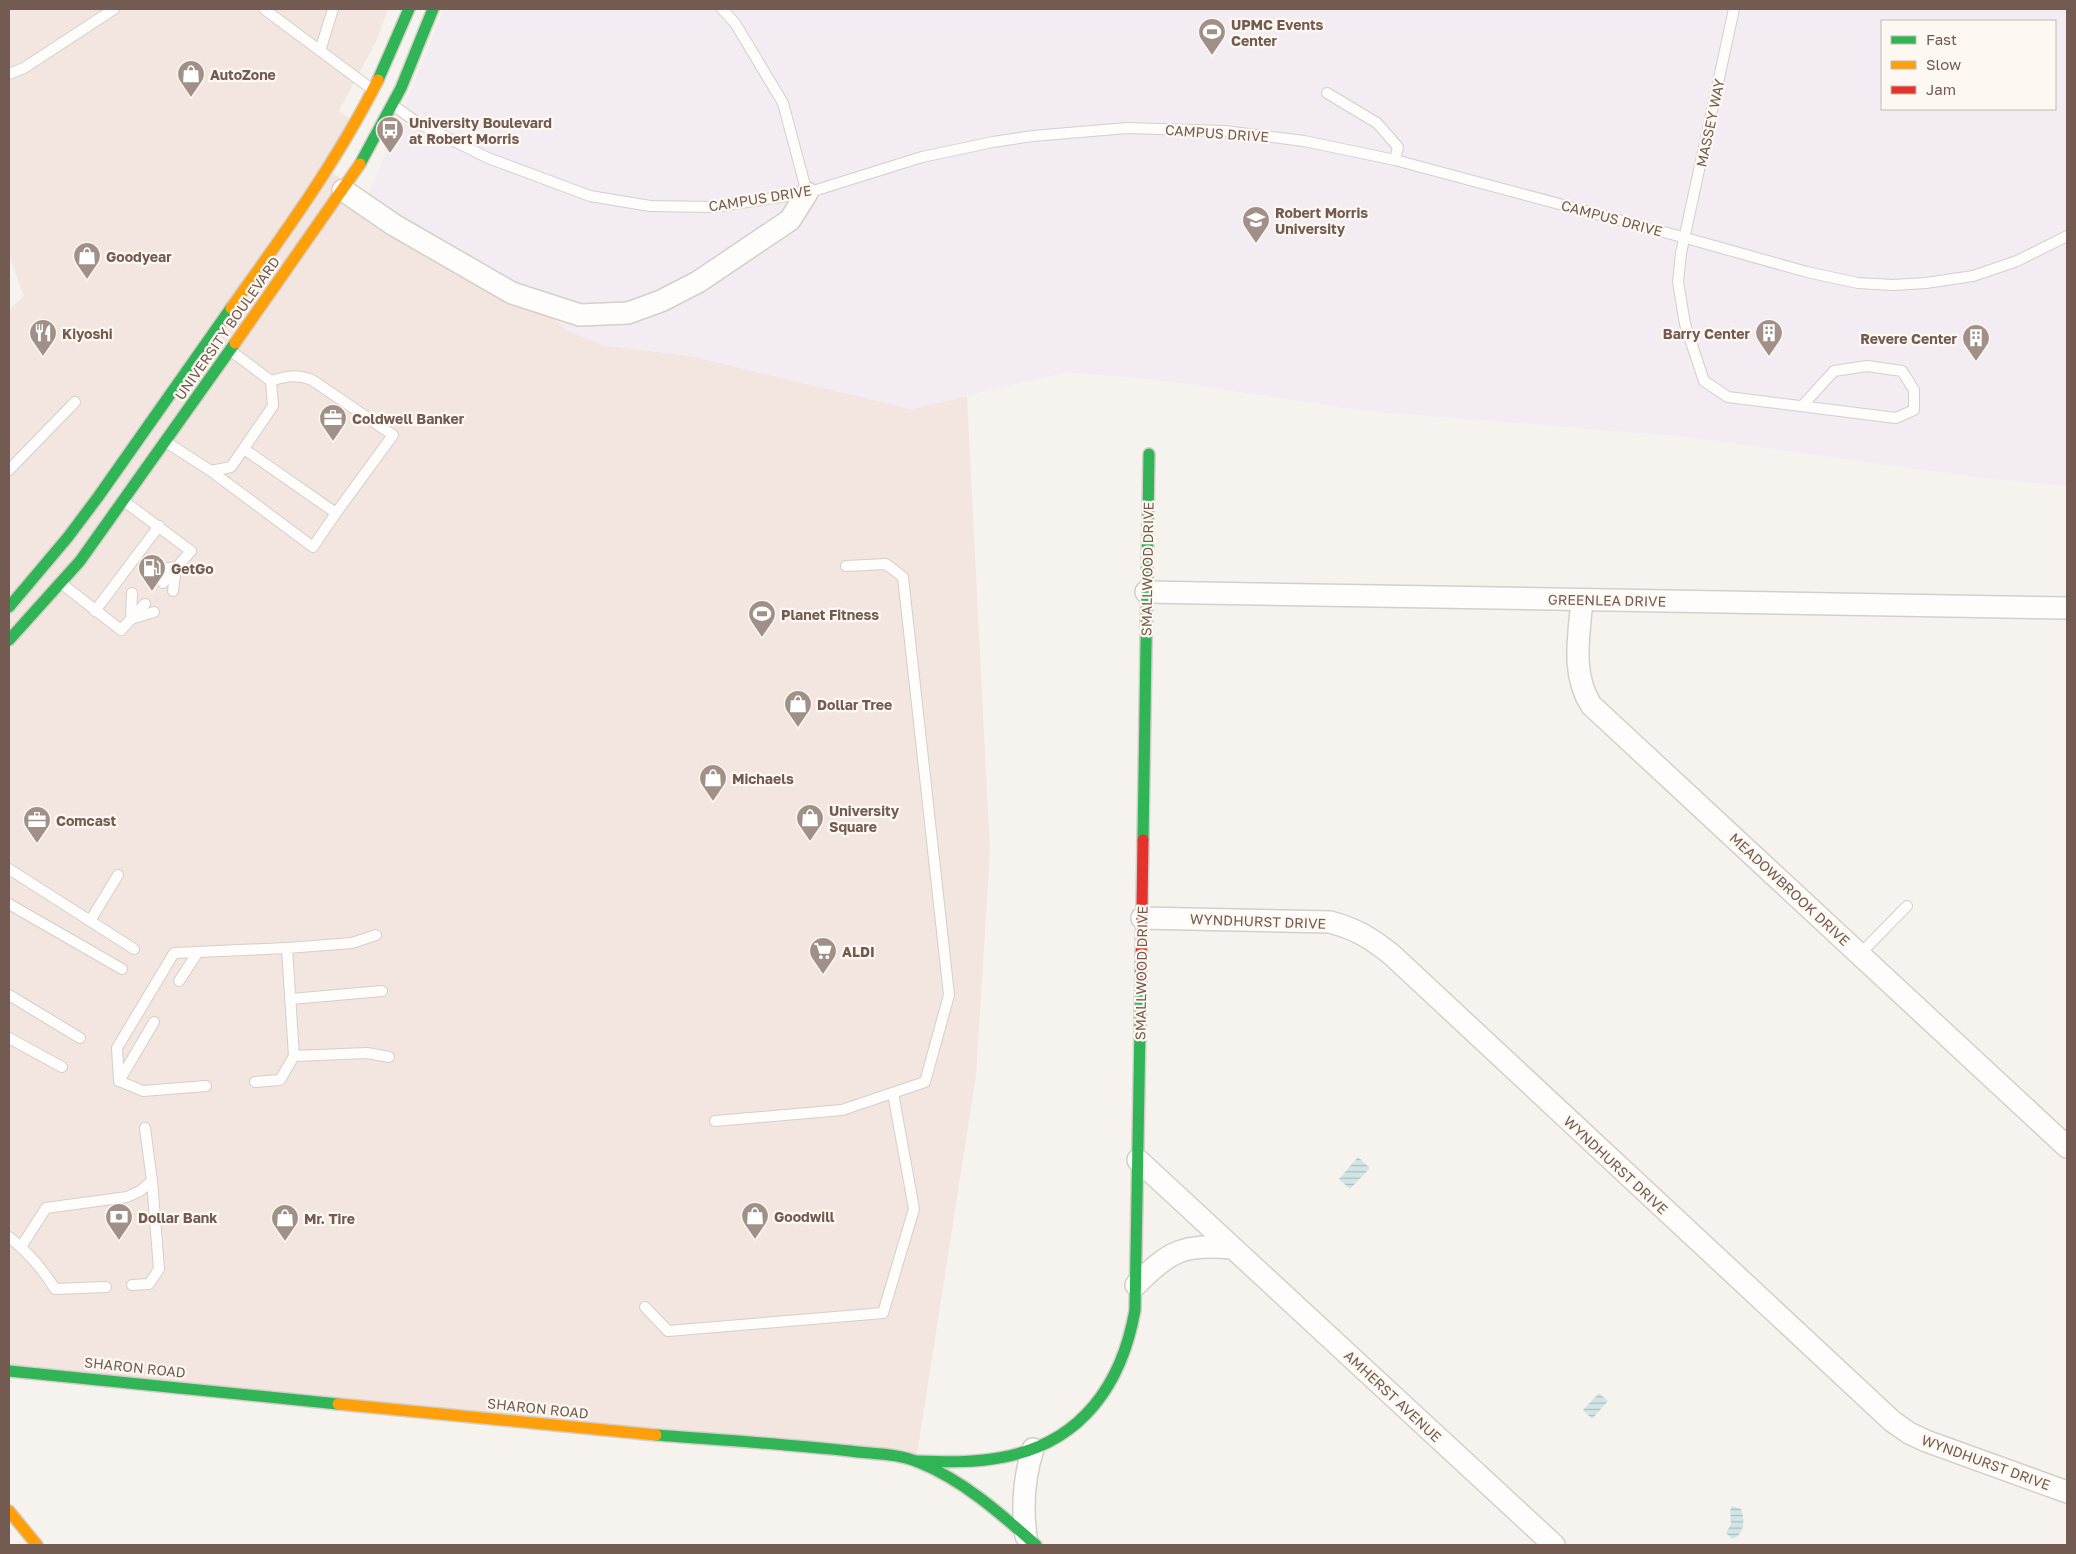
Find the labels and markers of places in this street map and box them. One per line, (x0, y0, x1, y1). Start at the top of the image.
place label: UPMC Events Center (1231, 16, 1324, 49)
sports icon: UPMC Events Center (1197, 17, 1227, 56)
shop icon: AutoZone (176, 59, 206, 98)
place label: AutoZone (210, 66, 276, 83)
place label: University Boulevard at Robert Morris (409, 114, 552, 147)
bus stop icon: University Boulevard at Robert Morris (375, 115, 405, 154)
place label: Robert Morris University (1275, 204, 1368, 237)
school or university icon: Robert Morris University (1241, 205, 1271, 244)
shop icon: Goodyear (72, 241, 102, 280)
place label: Goodyear (106, 248, 172, 265)
restaurant icon: Kiyoshi (28, 318, 58, 357)
building icon: Barry Center (1754, 318, 1784, 357)
building icon: Revere Center (1961, 323, 1991, 362)
place label: Kiyoshi (62, 325, 113, 342)
place label: Barry Center (1663, 325, 1751, 342)
place label: Revere Center (1860, 330, 1958, 347)
office icon: Coldwell Banker (318, 403, 348, 442)
place label: Coldwell Banker (352, 410, 465, 427)
fuel station icon: GetGo (137, 553, 167, 592)
place label: GetGo (171, 560, 214, 577)
sports icon: Planet Fitness (747, 599, 777, 638)
place label: Planet Fitness (781, 606, 879, 623)
shop icon: Dollar Tree (783, 689, 813, 728)
place label: Dollar Tree (817, 696, 892, 713)
shop icon: Michaels (698, 763, 728, 802)
place label: Michaels (732, 770, 794, 787)
place label: University Square (829, 802, 900, 835)
shop icon: University Square (795, 803, 825, 842)
office icon: Comcast (22, 805, 52, 844)
place label: Comcast (56, 812, 117, 829)
supermarket icon: ALDI (808, 936, 838, 975)
place label: ALDI (842, 943, 875, 960)
shop icon: Goodwill (740, 1201, 770, 1240)
bank icon: Dollar Bank (104, 1202, 134, 1241)
shop icon: Mr. Tire (270, 1203, 300, 1242)
place label: Goodwill (774, 1208, 835, 1225)
place label: Dollar Bank (138, 1209, 217, 1226)
place label: Mr. Tire (304, 1210, 355, 1227)

